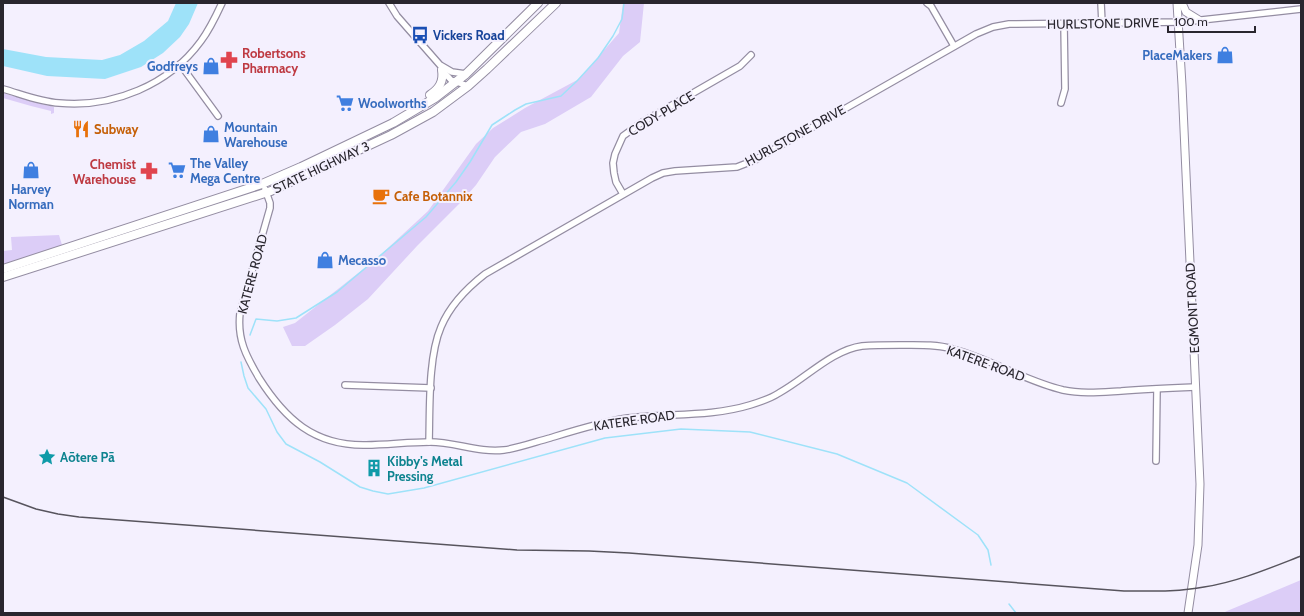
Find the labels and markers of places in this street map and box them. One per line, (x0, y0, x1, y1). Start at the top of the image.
bus stop icon: Vickers Road (410, 25, 430, 45)
place label: Vickers Road (433, 27, 505, 43)
place label: Robertsons Pharmacy (242, 45, 306, 76)
shop icon: PlaceMakers (1215, 45, 1235, 65)
place label: PlaceMakers (1142, 47, 1212, 63)
pharmacy icon: Robertsons Pharmacy (219, 50, 239, 70)
shop icon: Godfreys (201, 56, 221, 76)
place label: Godfreys (147, 58, 198, 74)
supermarket icon: Woolworths (335, 93, 355, 113)
place label: Woolworths (358, 95, 427, 111)
restaurant icon: Subway (71, 119, 91, 139)
place label: Mountain Warehouse (224, 119, 288, 150)
place label: Subway (94, 121, 139, 137)
shop icon: Mountain Warehouse (201, 124, 221, 144)
place label: The Valley Mega Centre (190, 155, 260, 186)
place label: Chemist Warehouse (73, 156, 137, 187)
shop icon: Harvey Norman (21, 160, 41, 180)
supermarket icon: The Valley Mega Centre (167, 160, 187, 180)
pharmacy icon: Chemist Warehouse (139, 161, 159, 181)
place label: Harvey Norman (8, 181, 54, 212)
cafe icon: Cafe Botannix (371, 186, 391, 206)
place label: Cafe Botannix (394, 188, 473, 204)
shop icon: Mecasso (315, 250, 335, 270)
place label: Mecasso (338, 252, 387, 268)
place icon: Aōtere Pā (37, 447, 57, 467)
place label: Aōtere Pā (60, 449, 115, 465)
place label: Kibby's Metal Pressing (387, 453, 463, 484)
building icon: Kibby's Metal Pressing (364, 458, 384, 478)

